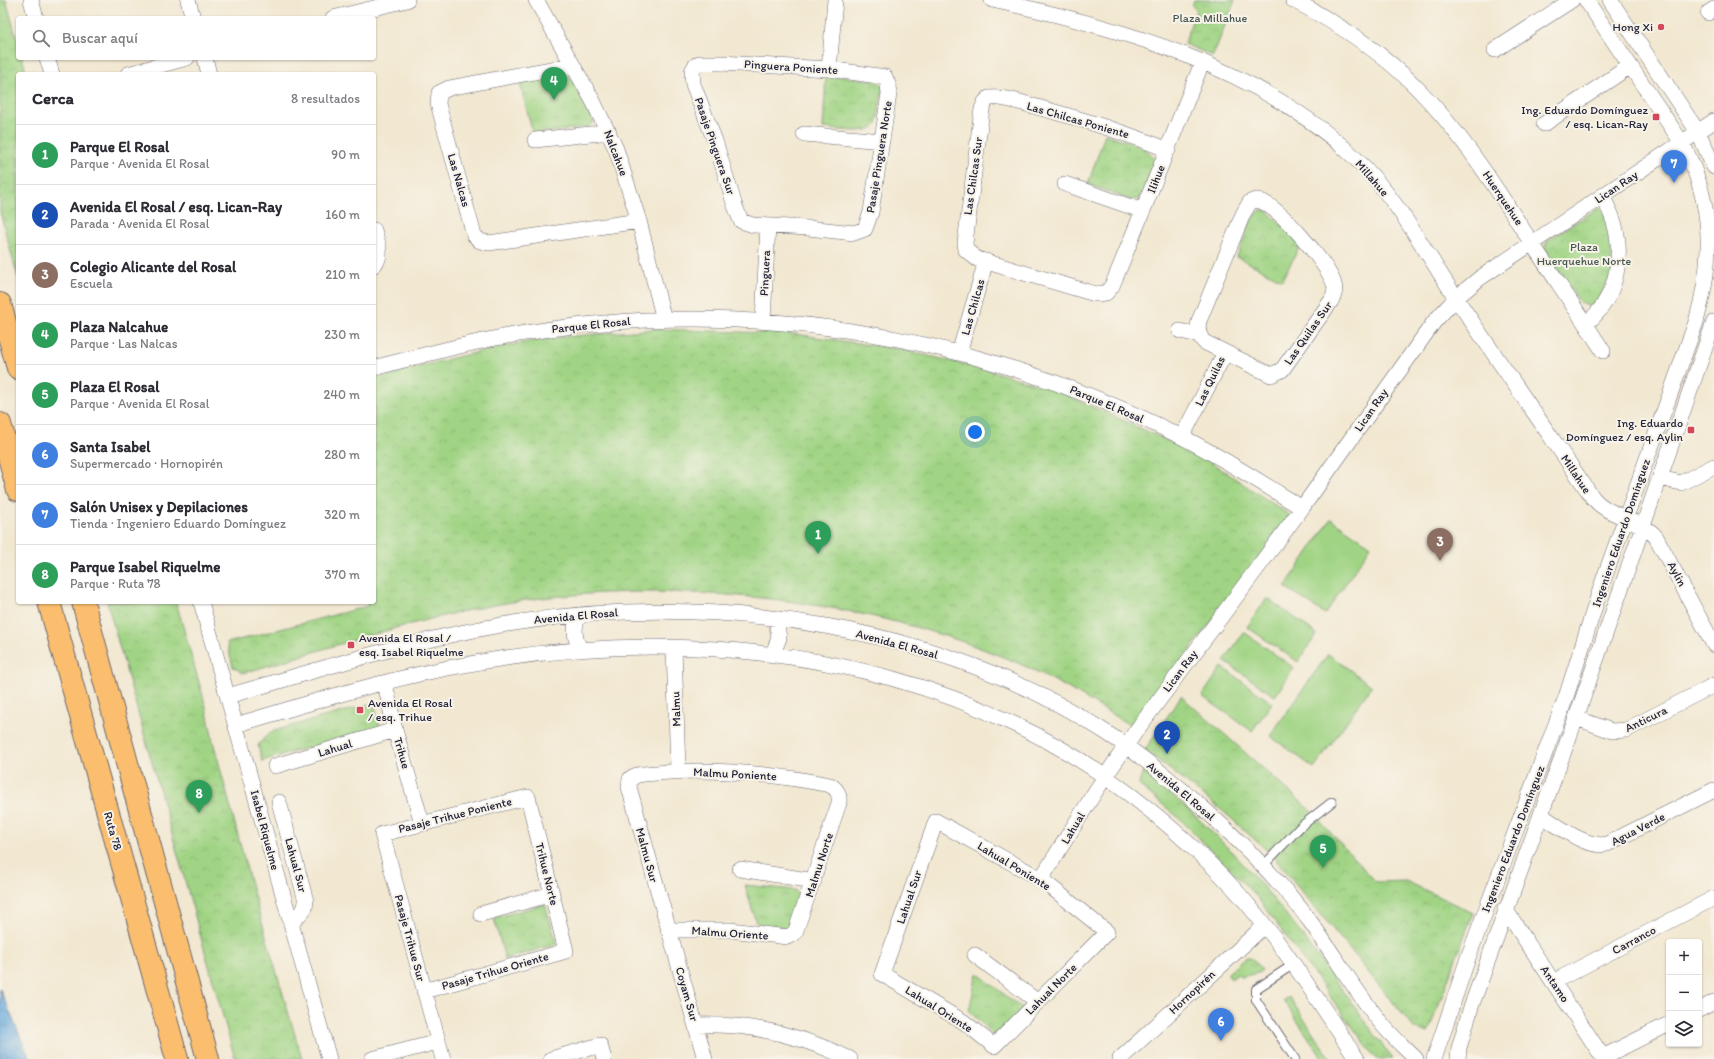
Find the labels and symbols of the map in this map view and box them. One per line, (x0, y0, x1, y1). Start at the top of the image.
park label: Plaza Millahue (1173, 11, 1248, 25)
place label: Hong Xi (1613, 20, 1653, 34)
marker: Hong Xi (1656, 22, 1666, 32)
street label: Pinguera Poniente (744, 57, 839, 77)
pin: 4 (541, 67, 567, 100)
street label: Pasaje Pinguera Sur (692, 95, 738, 197)
street label: Las Chilcas Poniente (1025, 99, 1131, 141)
street label: Pasaje Pinguera Norte (863, 100, 895, 214)
place label: Ing. Eduardo Domínguez / esq. Lican-Ray (1521, 103, 1648, 131)
marker: Ing. Eduardo Domínguez / esq. Lican-Ray (1651, 112, 1661, 122)
street label: Nalcahue (601, 128, 631, 178)
street label: Las Chilcas Sur (961, 136, 985, 216)
pin: 7 (1661, 150, 1687, 183)
street label: Las Nalcas (445, 152, 473, 208)
street label: Millahue (1352, 157, 1392, 199)
street label: Ilihue (1144, 163, 1168, 195)
street label: Lican Ray (1592, 167, 1641, 207)
street label: Huerquehue (1480, 168, 1526, 228)
park label: Plaza Huerquehue Norte (1537, 240, 1632, 268)
street label: Pinguera (757, 249, 773, 296)
street label: Las Chilcas (958, 277, 988, 337)
street label: Las Quilas Sur (1281, 298, 1335, 368)
street label: Parque El Rosal (551, 314, 632, 336)
street label: Las Quilas (1192, 354, 1228, 408)
street label: Parque El Rosal (1068, 382, 1147, 426)
street label: Lican Ray (1351, 386, 1391, 434)
place label: Ing. Eduardo Domínguez / esq. Aylin (1566, 416, 1684, 444)
your location (965, 422, 985, 442)
marker: Ing. Eduardo Domínguez / esq. Aylin (1686, 425, 1696, 435)
street label: Millahue (1558, 452, 1594, 496)
street label: Ingeniero Eduardo Domínguez (1589, 456, 1653, 609)
pin: 1 (805, 521, 831, 554)
pin: 3 (1427, 528, 1453, 561)
street label: Aylin (1665, 559, 1689, 589)
street label: Avenida El Rosal (533, 605, 619, 627)
street label: Avenida El Rosal (854, 626, 940, 662)
place label: Avenida El Rosal / esq. Isabel Riquelme (359, 631, 464, 659)
marker: Avenida El Rosal / esq. Isabel Riquelme (346, 640, 356, 650)
street label: Lican Ray (1160, 647, 1201, 695)
street label: Malmu (668, 691, 684, 727)
place label: Avenida El Rosal / esq. Trihue (368, 696, 453, 724)
street label: Anticura (1623, 702, 1670, 735)
marker: Avenida El Rosal / esq. Trihue (355, 705, 365, 715)
pin: 2 (1154, 721, 1180, 754)
street label: Lahual (316, 736, 354, 760)
street label: Trihue (391, 736, 413, 771)
street label: Avenida El Rosal (1144, 759, 1218, 824)
street label: Ingeniero Eduardo Domínguez (1479, 763, 1548, 914)
street label: Malmu Poniente (693, 765, 777, 783)
pin: 8 (186, 780, 212, 813)
street label: Isabel Riquelme (248, 789, 282, 872)
street label: Pasaje Trihue Poniente (397, 794, 513, 836)
street label: Lahual (1058, 809, 1088, 847)
street label: Agua Verde (1609, 809, 1668, 849)
street label: Ruta 78 (101, 810, 125, 852)
street label: Malmu Sur (633, 826, 661, 884)
street label: Malmu Norte (802, 831, 836, 899)
pin: 5 (1310, 835, 1336, 868)
street label: Lahual Sur (282, 836, 310, 894)
street label: Lahual Poniente (975, 839, 1053, 893)
street label: Trihue Norte (532, 841, 562, 907)
street label: Lahual Sur (893, 868, 925, 926)
street label: Pasaje Trihue Sur (392, 893, 428, 983)
street label: Malmu Oriente (691, 923, 769, 943)
street label: Carranco (1610, 923, 1658, 957)
street label: Pasaje Trihue Oriente (440, 949, 550, 993)
street label: Lahual Norte (1022, 960, 1080, 1018)
street label: Antamo (1538, 963, 1572, 1005)
street label: Coyam Sur (673, 965, 702, 1023)
street label: Hornopirén (1166, 967, 1218, 1017)
street label: Lahual Oriente (903, 983, 976, 1035)
pin: 6 (1208, 1008, 1234, 1041)

